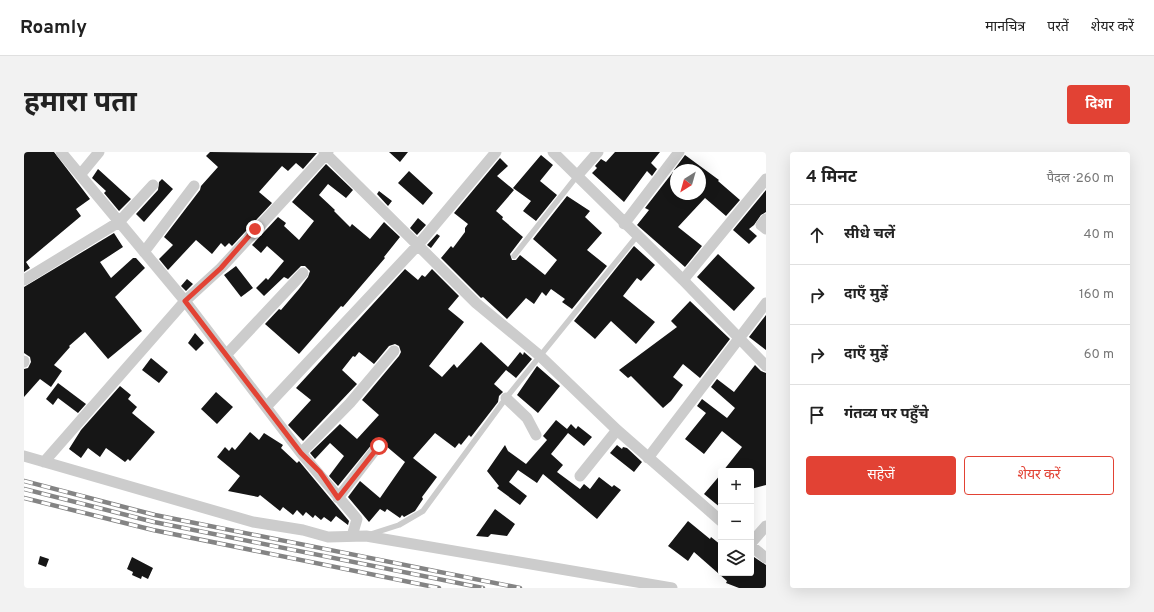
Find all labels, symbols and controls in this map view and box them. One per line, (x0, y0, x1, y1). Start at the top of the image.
text: Roamly (20, 16, 87, 40)
text: मानचित्र (985, 19, 1025, 36)
text: परतें (1047, 19, 1069, 36)
text: शेयर करें (1091, 19, 1134, 36)
button: दिशा (1067, 85, 1130, 124)
text: हमारा पता (24, 86, 137, 122)
north arrow (670, 164, 706, 200)
text: 4 मिनट (806, 167, 857, 189)
text: पैदल · 260 m (1047, 171, 1114, 187)
route end (246, 220, 264, 238)
icon: ahead (806, 224, 828, 246)
text: सीधे चलें (844, 225, 895, 244)
text: 40 m (1084, 227, 1114, 243)
icon: right (806, 284, 828, 306)
text: दाएँ मुड़ें (844, 285, 888, 304)
text: 160 m (1079, 287, 1114, 303)
icon: right (806, 344, 828, 366)
text: दाएँ मुड़ें (844, 345, 888, 364)
text: 60 m (1084, 347, 1114, 363)
icon: arrive (806, 404, 828, 426)
text: गंतव्य पर पहुँचे (844, 405, 929, 424)
route start (370, 437, 388, 455)
button: सहेजें (806, 456, 956, 495)
button: शेयर करें (964, 456, 1114, 495)
map controls (718, 468, 754, 576)
button: + (718, 468, 754, 504)
button: − (718, 504, 754, 540)
button: layers (718, 540, 754, 576)

